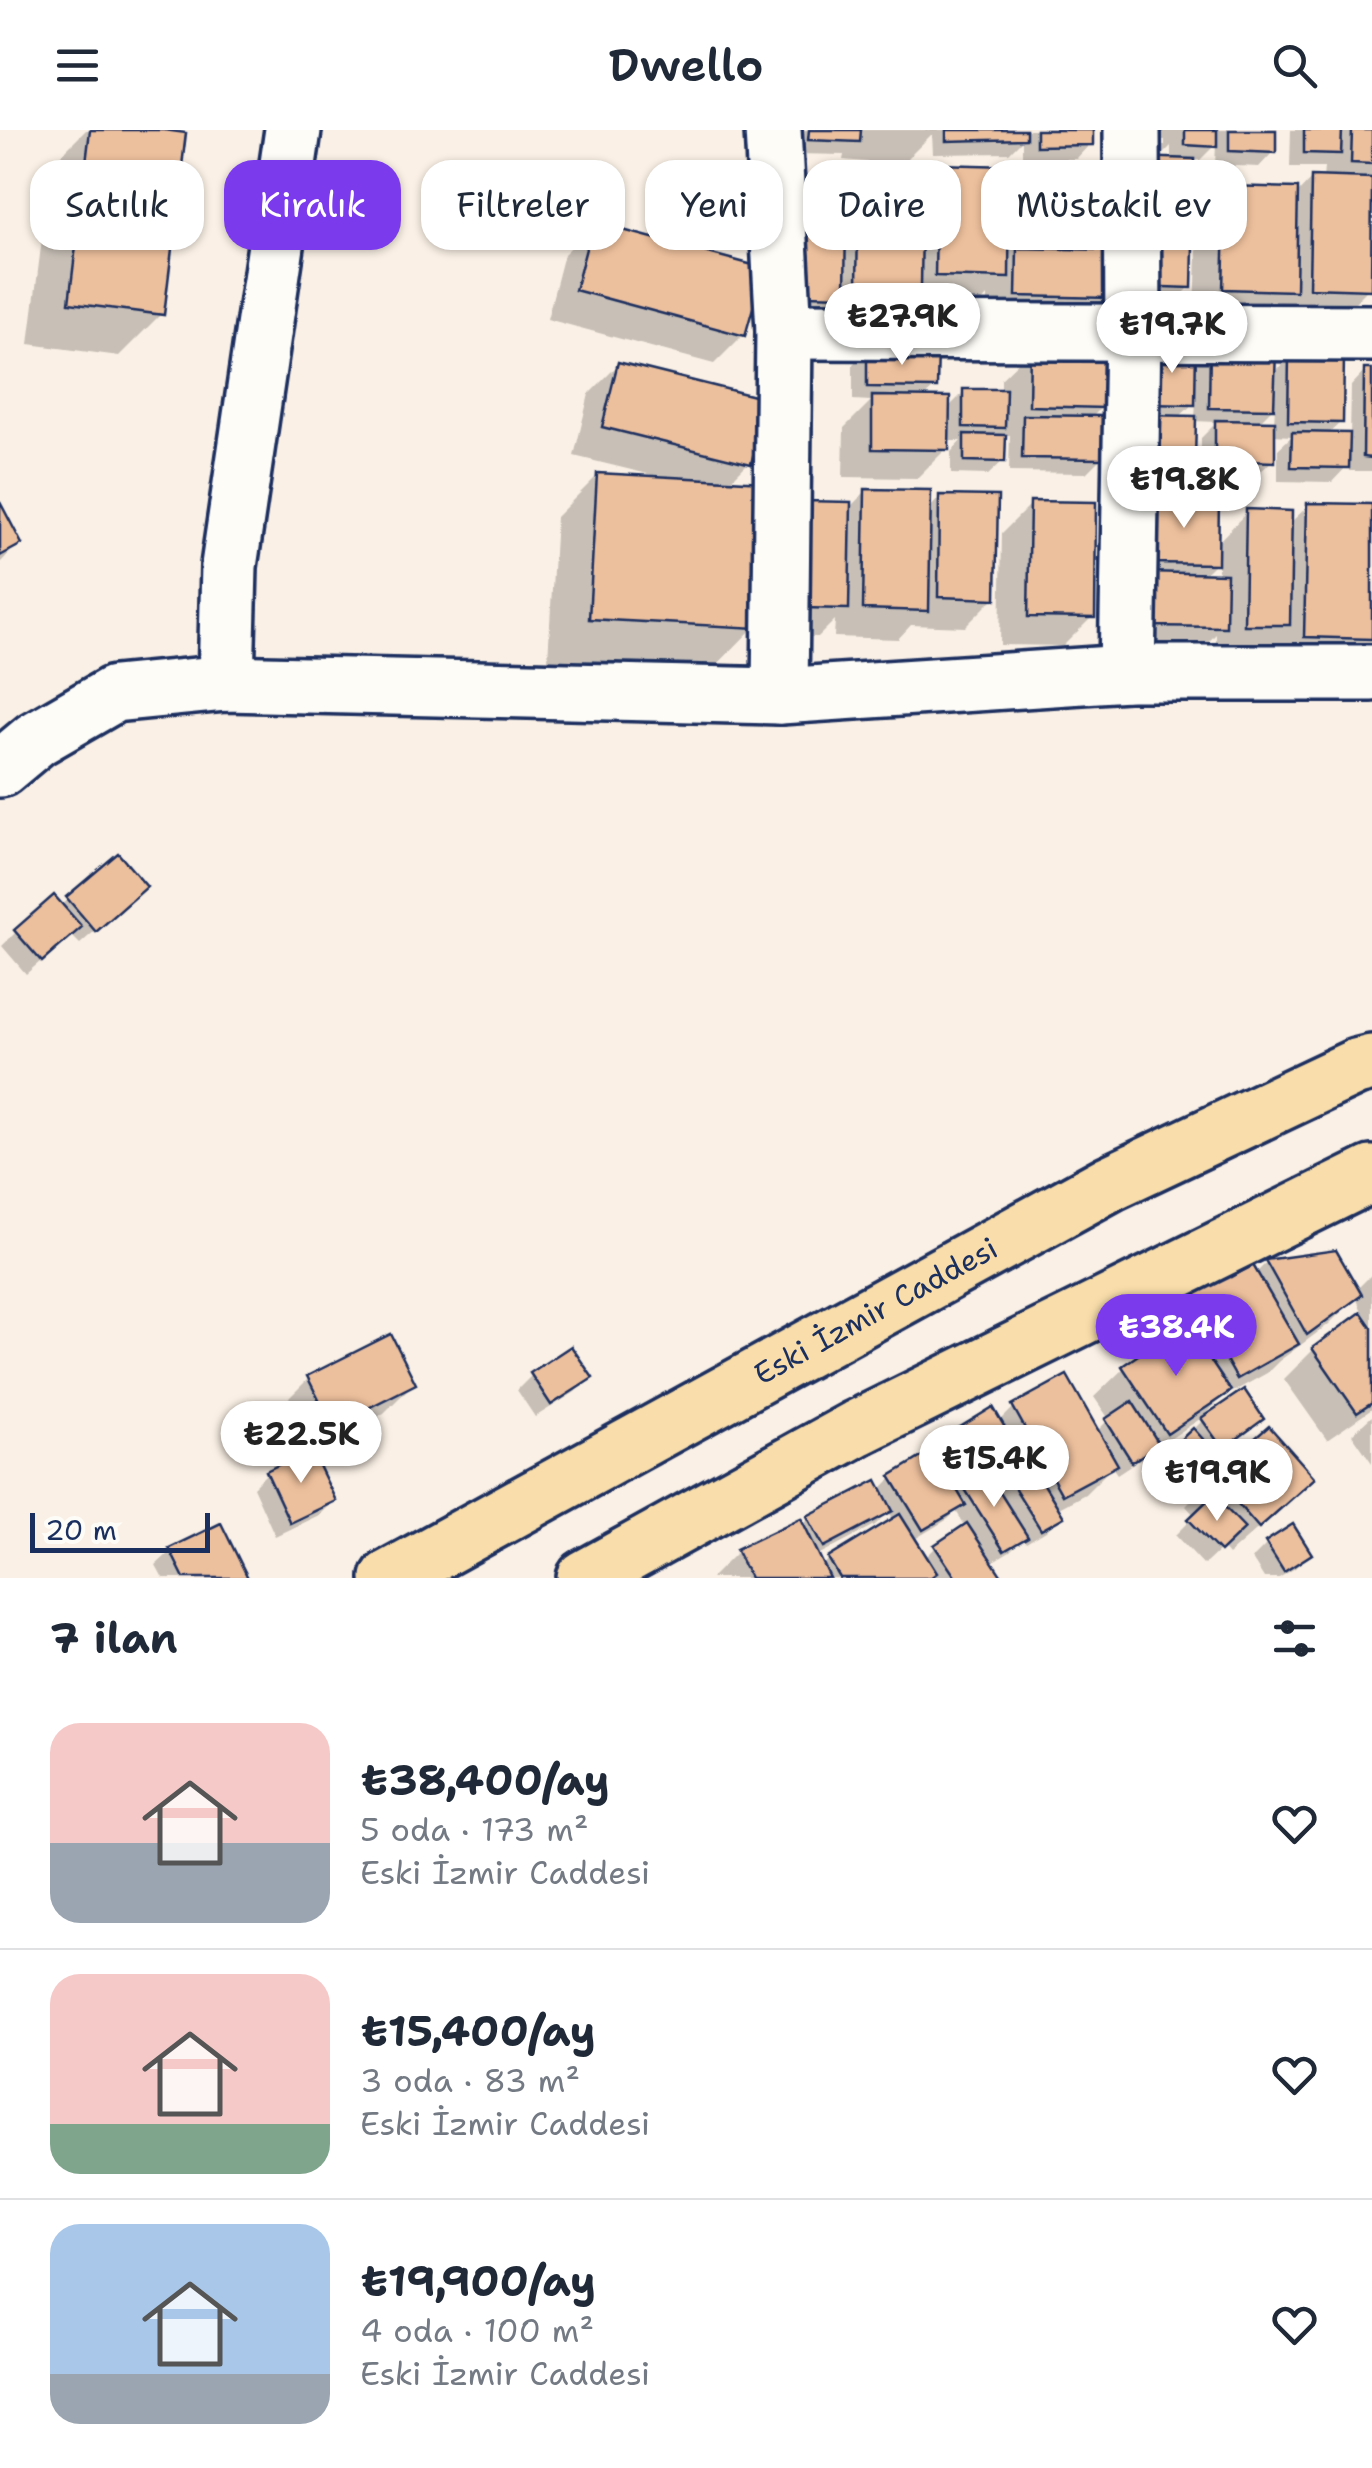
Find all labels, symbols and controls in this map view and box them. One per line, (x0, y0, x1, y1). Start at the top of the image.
text: Dwello (609, 35, 763, 95)
icon: menu (50, 38, 105, 93)
icon: search (1267, 38, 1322, 93)
chip: Satılık (30, 160, 204, 250)
chip: Kiralık (224, 160, 401, 250)
chip: Filtreler (421, 160, 625, 250)
chip: Yeni (645, 160, 783, 250)
chip: Daire (803, 160, 961, 250)
chip: Müstakil ev (981, 160, 1247, 250)
pin: ₺27.9K (821, 283, 983, 368)
pin: ₺19.7K (1091, 291, 1253, 376)
text: ₺27.9K (846, 294, 958, 337)
text: ₺19.7K (1118, 302, 1226, 345)
pin: ₺19.8K (1103, 446, 1265, 531)
text: ₺19.8K (1129, 457, 1239, 500)
street label: Eski İzmir Caddesi (746, 1228, 1005, 1394)
pin: ₺38.4K (1095, 1294, 1257, 1379)
text: ₺38.4K (1118, 1305, 1234, 1348)
pin: ₺22.5K (220, 1401, 382, 1486)
text: ₺22.5K (243, 1412, 359, 1455)
pin: ₺15.4K (913, 1425, 1075, 1510)
text: ₺15.4K (941, 1436, 1047, 1479)
pin: ₺19.9K (1136, 1439, 1298, 1524)
text: ₺19.9K (1164, 1450, 1270, 1493)
scale bar (30, 1508, 210, 1552)
text: 20 m (45, 1511, 117, 1549)
text: 7 ilan (50, 1610, 178, 1666)
icon: filters (1267, 1611, 1322, 1666)
text: ₺38,400/ay (360, 1752, 610, 1808)
icon: home (130, 1763, 250, 1883)
icon: heart (1267, 1796, 1322, 1851)
text: 5 oda · 173 m² (360, 1808, 588, 1851)
text: Eski İzmir Caddesi (360, 1851, 650, 1894)
text: ₺15,400/ay (360, 2003, 596, 2059)
icon: home (130, 2014, 250, 2134)
icon: heart (1267, 2047, 1322, 2102)
text: 3 oda · 83 m² (360, 2059, 580, 2102)
text: Eski İzmir Caddesi (360, 2102, 650, 2145)
text: ₺19,900/ay (360, 2253, 596, 2309)
icon: home (130, 2264, 250, 2384)
icon: heart (1267, 2297, 1322, 2352)
text: 4 oda · 100 m² (360, 2309, 594, 2352)
text: Eski İzmir Caddesi (360, 2352, 650, 2395)

